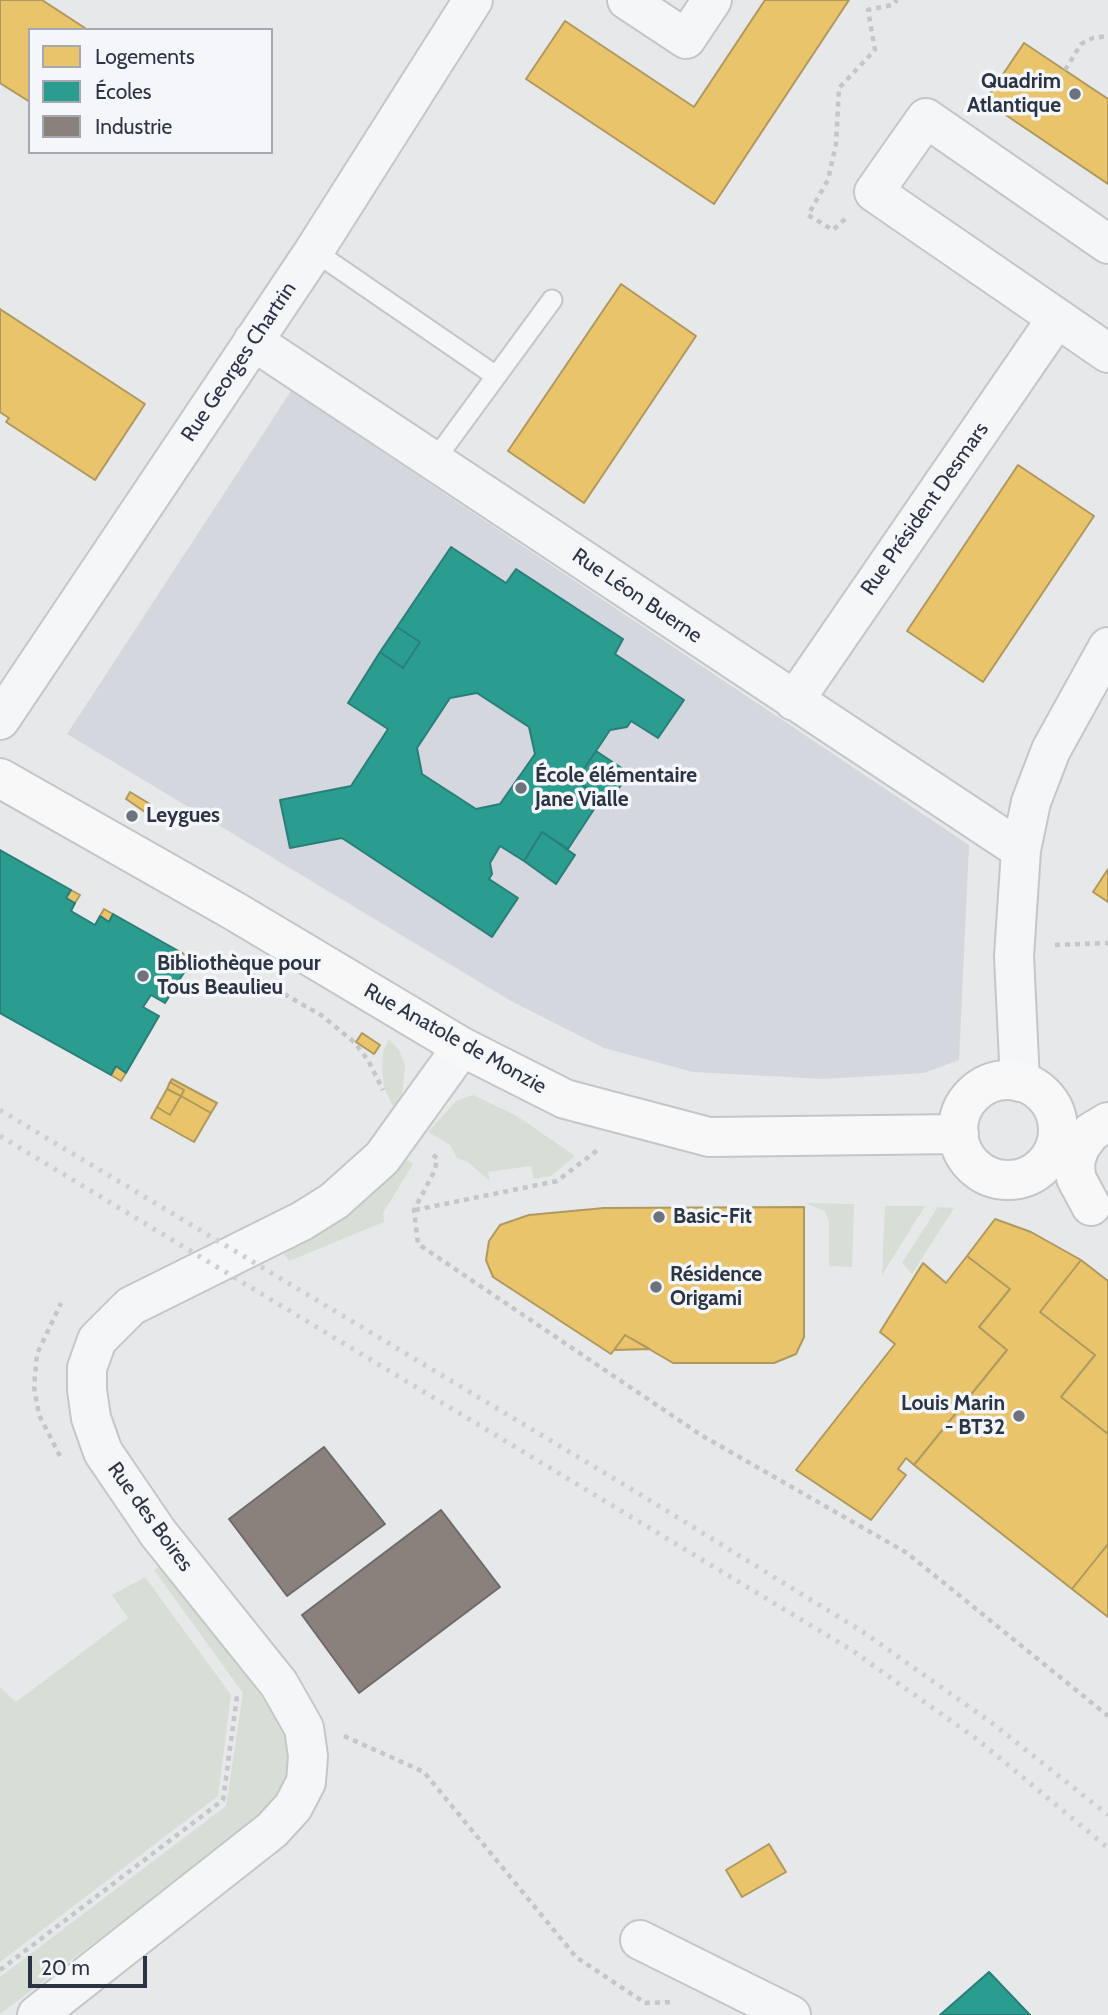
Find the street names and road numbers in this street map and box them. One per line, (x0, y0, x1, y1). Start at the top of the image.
street label: Rue Georges Chartrin (176, 277, 302, 447)
street label: Rue Président Desmars (856, 418, 994, 600)
street label: Rue Léon Buerne (567, 543, 707, 649)
street label: Rue Anatole de Monzie (359, 978, 551, 1100)
street label: Rue des Boires (102, 1457, 198, 1577)

